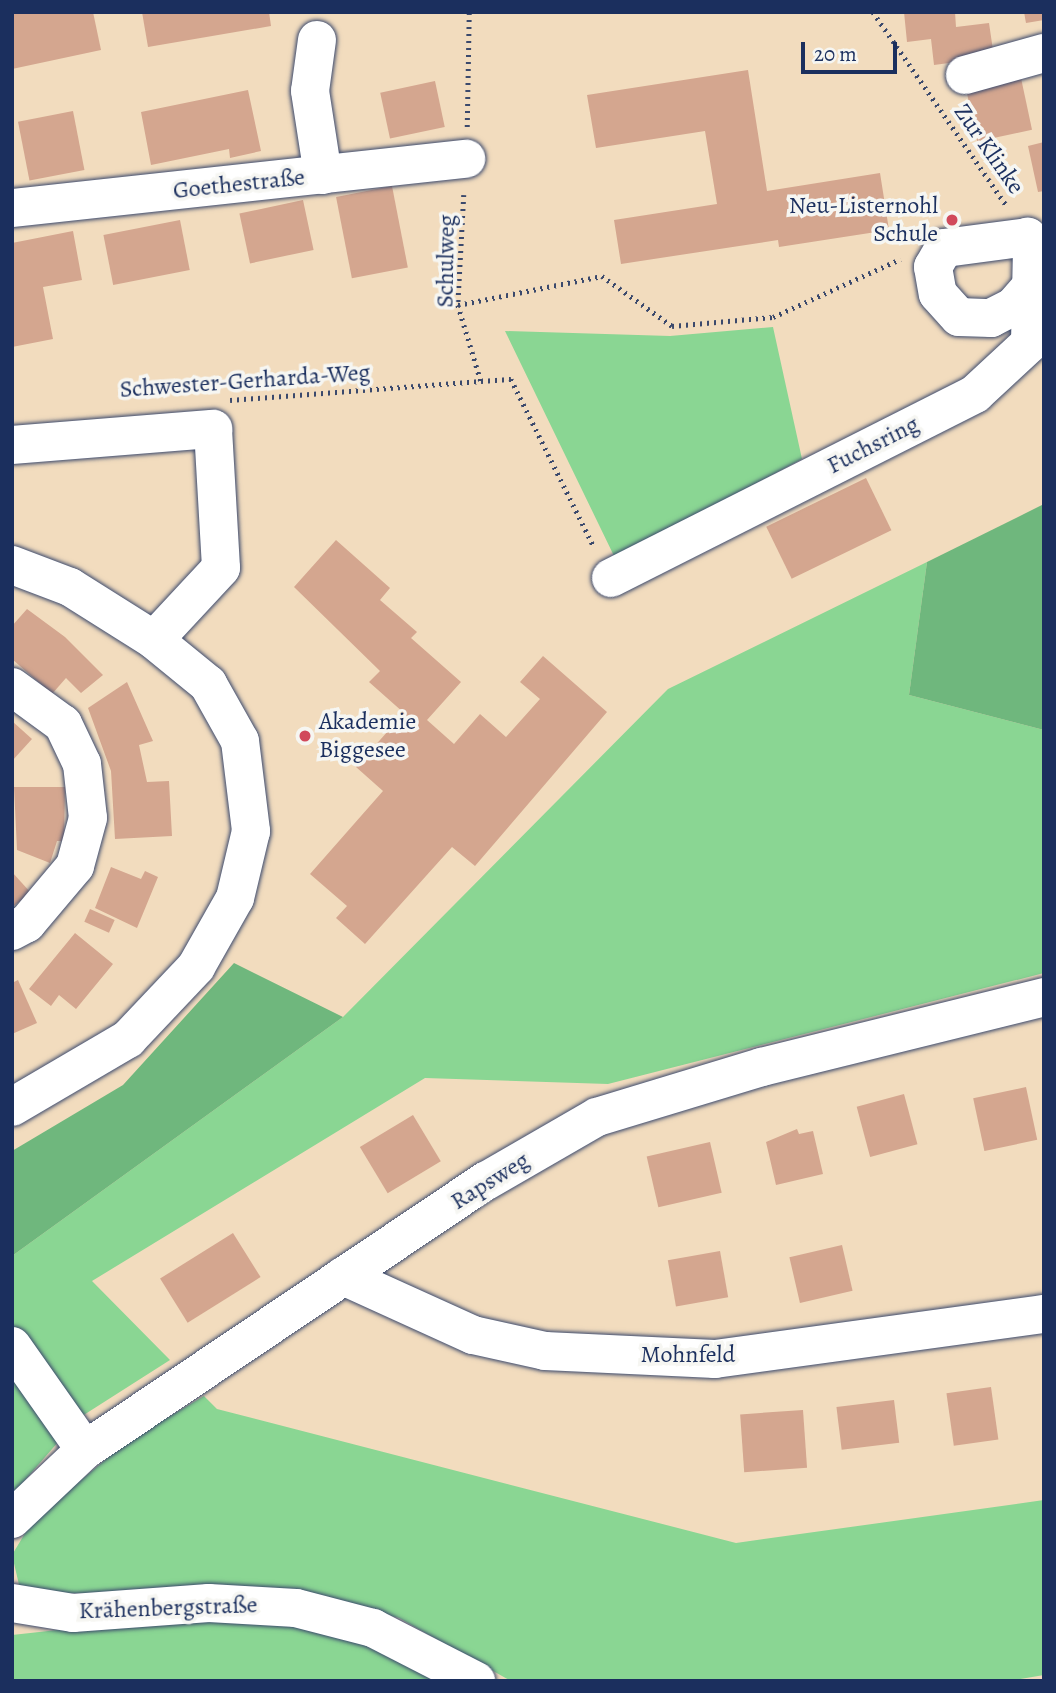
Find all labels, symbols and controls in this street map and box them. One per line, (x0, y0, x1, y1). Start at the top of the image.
scale bar (804, 28, 900, 72)
text: 20 m (814, 40, 857, 68)
street label: Zur Klinke (948, 98, 1030, 200)
street label: Goethestraße (172, 163, 306, 205)
place label: Neu-Listernohl Schule (789, 192, 938, 248)
marker: Neu-Listernohl Schule (944, 212, 960, 228)
street label: Schulweg (431, 214, 461, 308)
street label: Schwester-Gerharda-Weg (119, 358, 371, 404)
street label: Fuchsring (822, 410, 924, 480)
place label: Akademie Biggesee (319, 708, 416, 764)
marker: Akademie Biggesee (297, 728, 313, 744)
street label: Rapsweg (446, 1146, 534, 1216)
street label: Mohnfeld (641, 1341, 735, 1369)
street label: Krähenbergstraße (78, 1590, 258, 1626)

